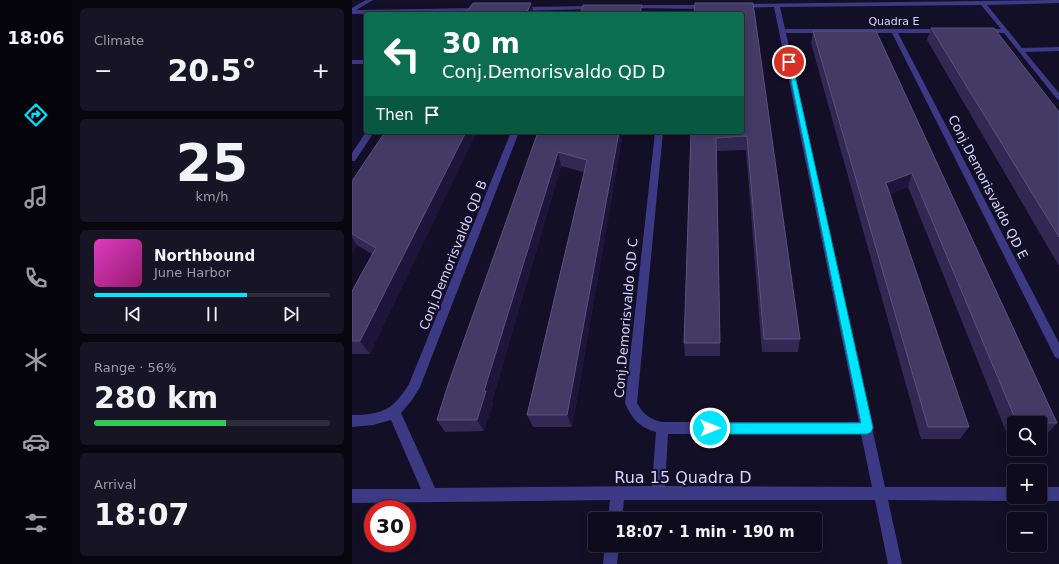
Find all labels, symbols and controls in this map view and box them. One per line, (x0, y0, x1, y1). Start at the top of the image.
street label: Quadra E (868, 15, 920, 28)
text: 18:06 (7, 27, 65, 48)
text: 30 m (442, 27, 520, 60)
icon: left (376, 28, 428, 80)
text: Climate (94, 33, 144, 48)
pin (772, 45, 806, 79)
icon: arrive (778, 51, 800, 73)
text: 20.5° (167, 53, 257, 88)
text: − (94, 58, 112, 83)
text: + (312, 58, 330, 83)
text: Conj.Demorisvaldo QD D (442, 61, 665, 82)
icon: directions (22, 101, 50, 129)
icon: arrive (421, 104, 443, 126)
text: Then (376, 106, 413, 124)
street label: Conj.Demorisvaldo QD E (945, 113, 1031, 261)
text: 25 (176, 133, 248, 193)
street label: Conj.Demorisvaldo QD B (416, 178, 490, 332)
icon: music (22, 183, 50, 211)
text: km/h (196, 189, 228, 204)
street label: Conj.Demorisvaldo QD C (612, 237, 640, 399)
text: Northbound (154, 247, 255, 265)
icon: phone (22, 264, 50, 292)
text: June Harbor (154, 265, 231, 280)
icon: previous (122, 303, 144, 325)
icon: pause (201, 303, 223, 325)
icon: next (280, 303, 302, 325)
icon: climate (22, 346, 50, 374)
text: Range · 56% (94, 360, 177, 375)
text: 280 km (94, 380, 218, 415)
position arrow (689, 407, 731, 449)
map controls (1007, 416, 1047, 552)
button: search (1007, 416, 1047, 456)
icon: car (22, 428, 50, 456)
button: + (1007, 464, 1047, 504)
street label: Rua 15 Quadra D (614, 468, 752, 487)
text: Arrival (94, 477, 136, 492)
text: 18:07 (94, 497, 190, 532)
speed limit sign: 30 (364, 500, 416, 552)
icon: filters (22, 509, 50, 537)
button: − (1007, 512, 1047, 552)
text: 18:07 · 1 min · 190 m (615, 523, 795, 541)

